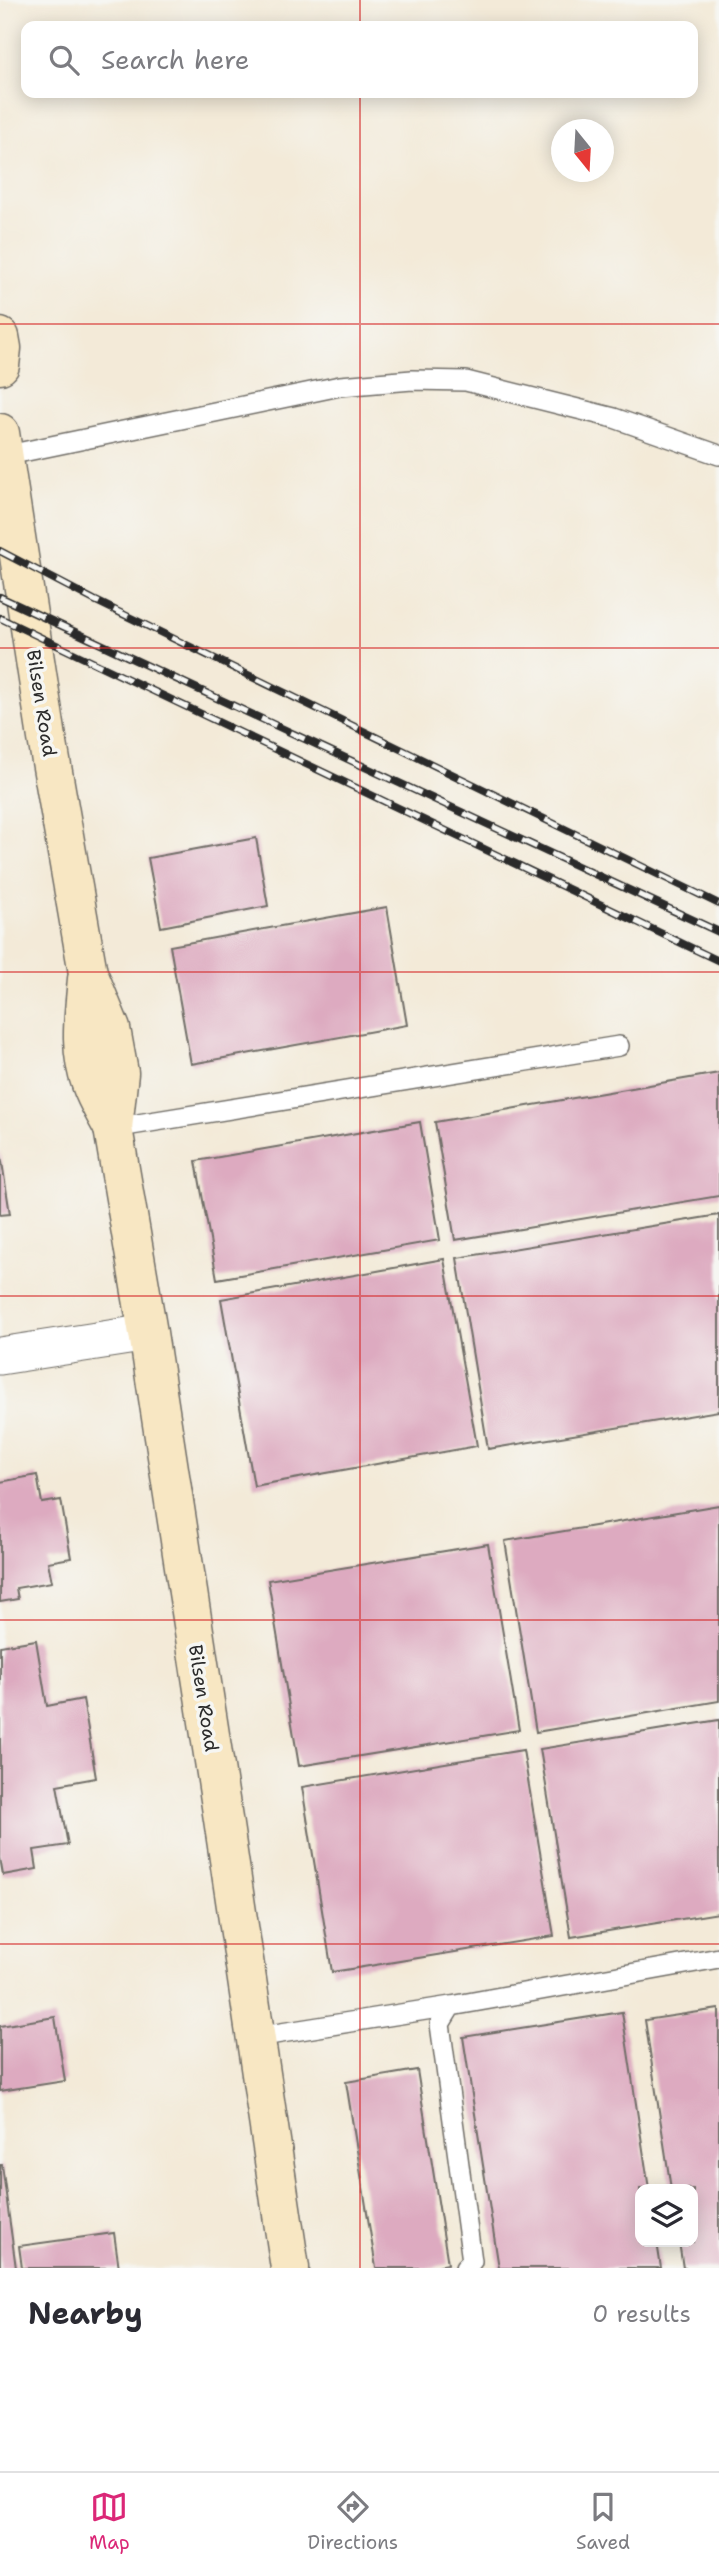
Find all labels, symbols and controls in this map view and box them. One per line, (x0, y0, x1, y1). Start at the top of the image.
search box (21, 21, 698, 98)
icon: search (45, 41, 83, 79)
text: Search here (101, 42, 250, 77)
north arrow (551, 119, 614, 182)
street label: Bilsen Road (21, 648, 62, 758)
street label: Bilsen Road (183, 1643, 224, 1753)
map controls (635, 2184, 698, 2247)
button: layers (635, 2184, 698, 2247)
text: Nearby (28, 2293, 143, 2334)
text: 0 results (592, 2299, 691, 2329)
tab: Map (89, 2488, 130, 2555)
tab: Directions (308, 2488, 398, 2555)
tab: Saved (576, 2488, 630, 2555)

